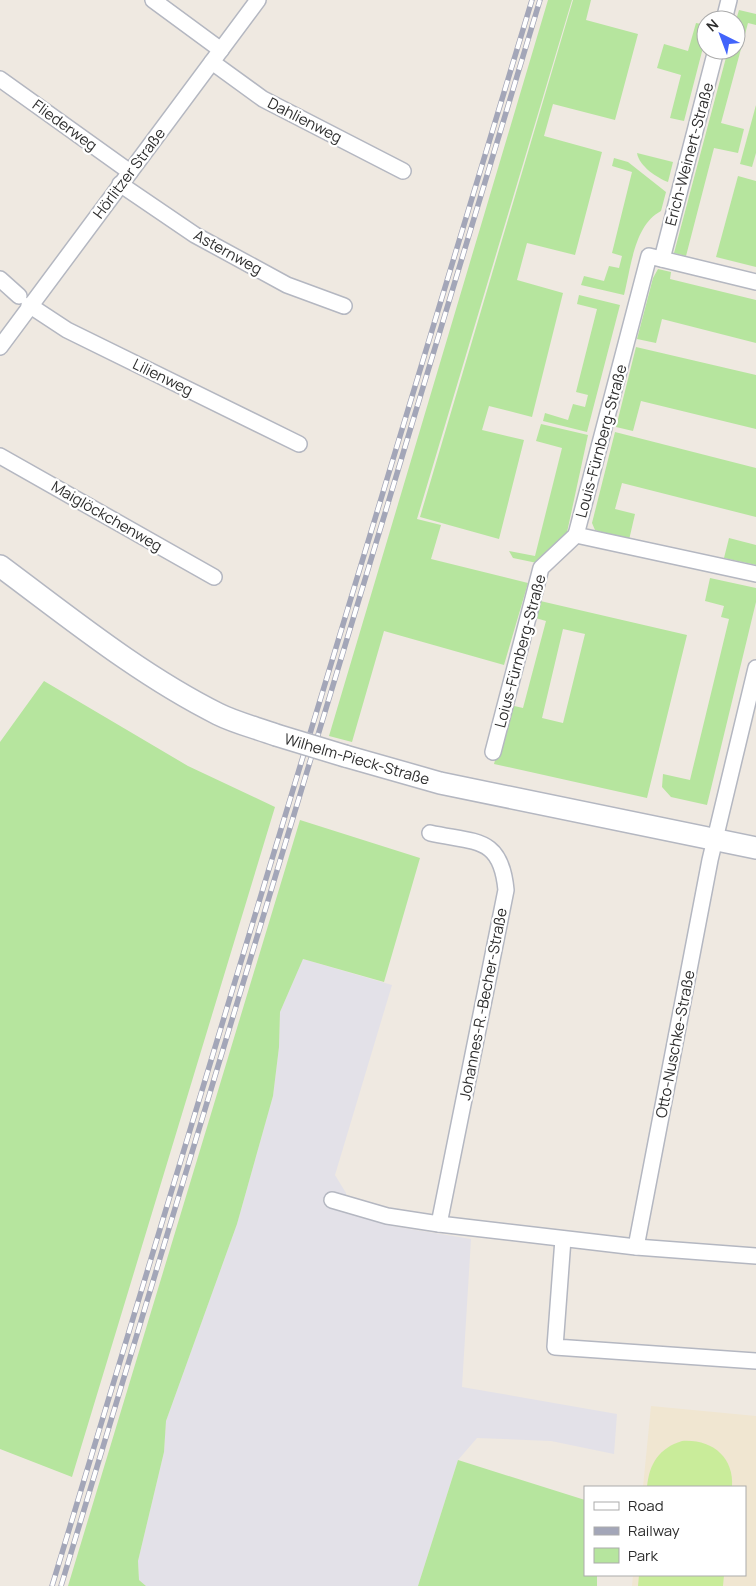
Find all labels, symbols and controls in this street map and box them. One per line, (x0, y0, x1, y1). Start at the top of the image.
north arrow (696, 10, 746, 60)
text: N (702, 15, 722, 35)
street label: Erich-Weinert-Straße (660, 80, 718, 228)
street label: Dahlienweg (264, 92, 346, 148)
street label: Fliederweg (28, 94, 102, 156)
street label: Hörlitzer Straße (88, 123, 170, 223)
street label: Asternweg (190, 225, 266, 279)
street label: Lilienweg (129, 353, 197, 401)
street label: Louis-Fürnberg-Straße (570, 362, 632, 520)
street label: Maiglöckchenweg (48, 476, 166, 556)
street label: Loius-Fürnberg-Straße (489, 572, 551, 730)
street label: Wilhelm-Pieck-Straße (282, 728, 432, 790)
street label: Johannes-R.-Becher-Straße (454, 906, 512, 1102)
street label: Otto-Nuschke-Straße (650, 968, 700, 1120)
legend (584, 1486, 746, 1576)
text: Road (628, 1495, 664, 1516)
text: Railway (628, 1520, 680, 1541)
text: Park (628, 1545, 658, 1566)

